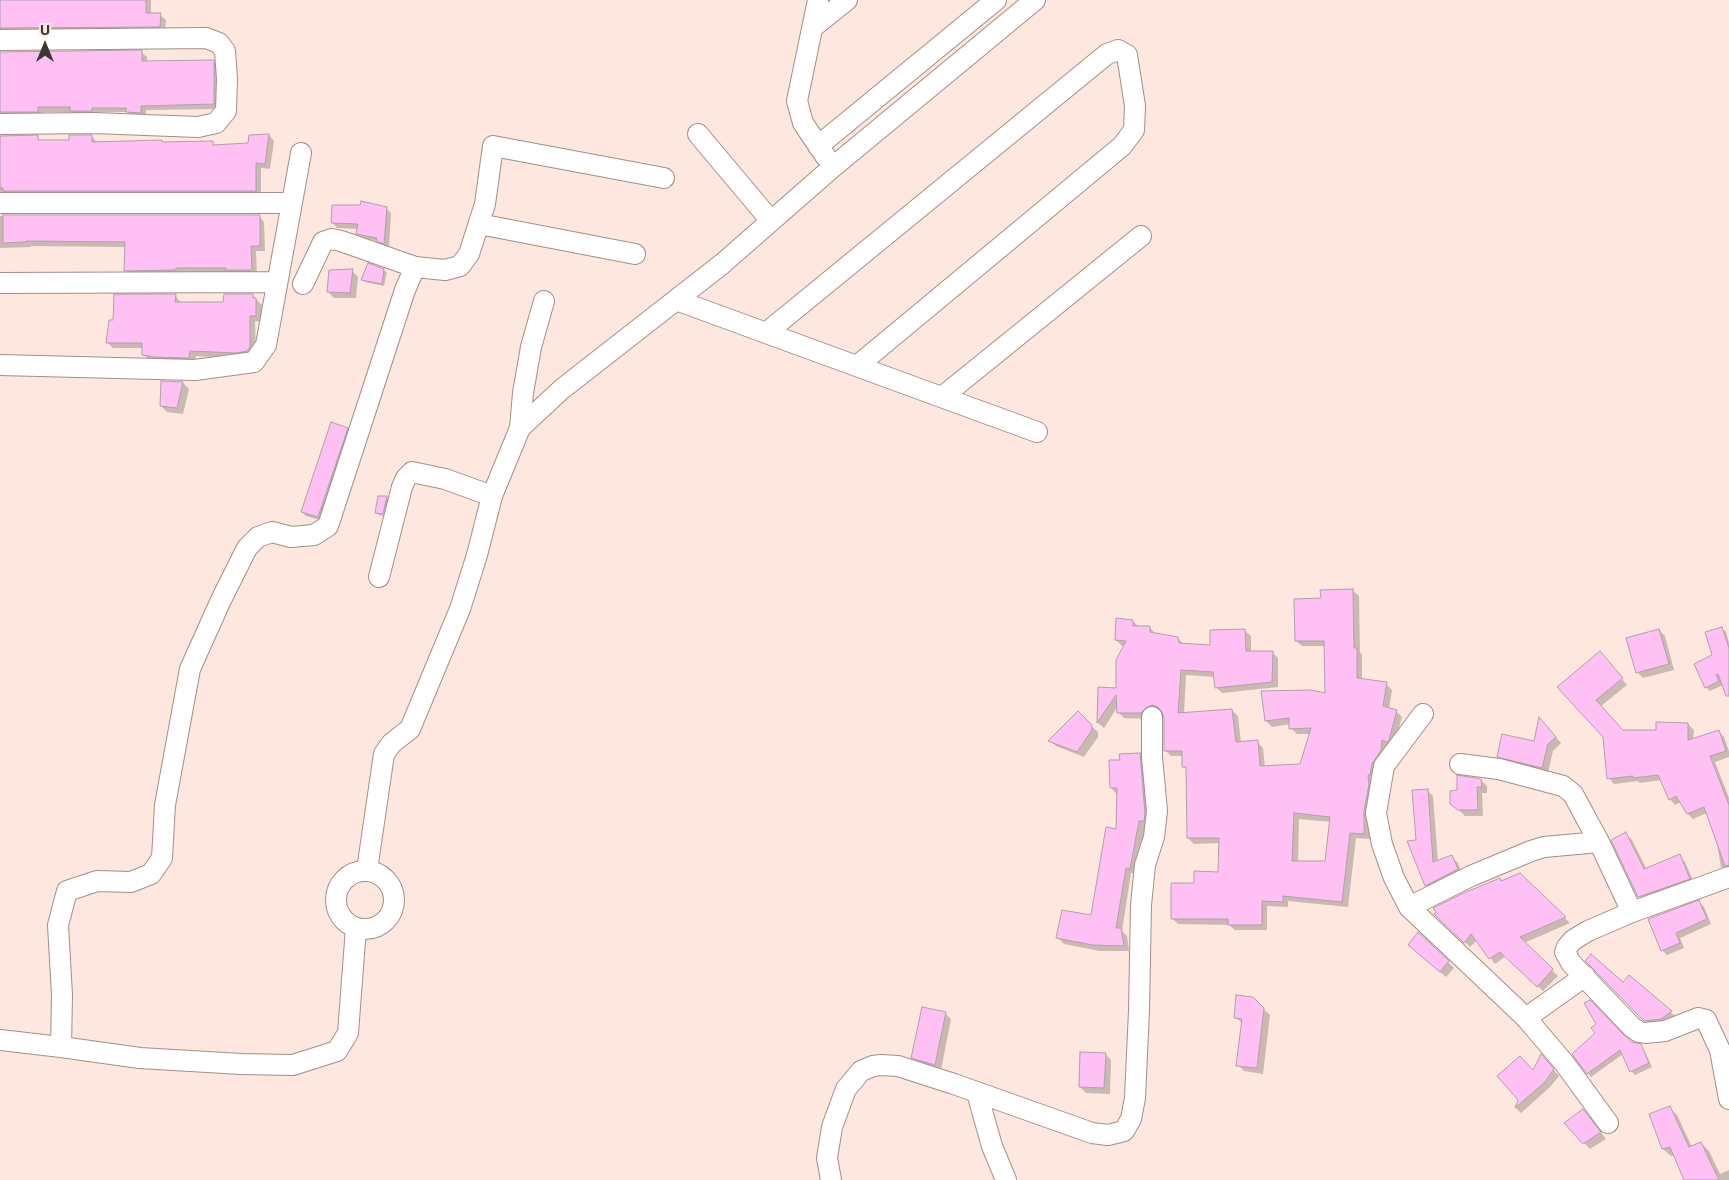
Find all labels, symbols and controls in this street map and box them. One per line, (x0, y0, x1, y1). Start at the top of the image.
north arrow (20, 20, 70, 70)
text: U (40, 20, 50, 39)

